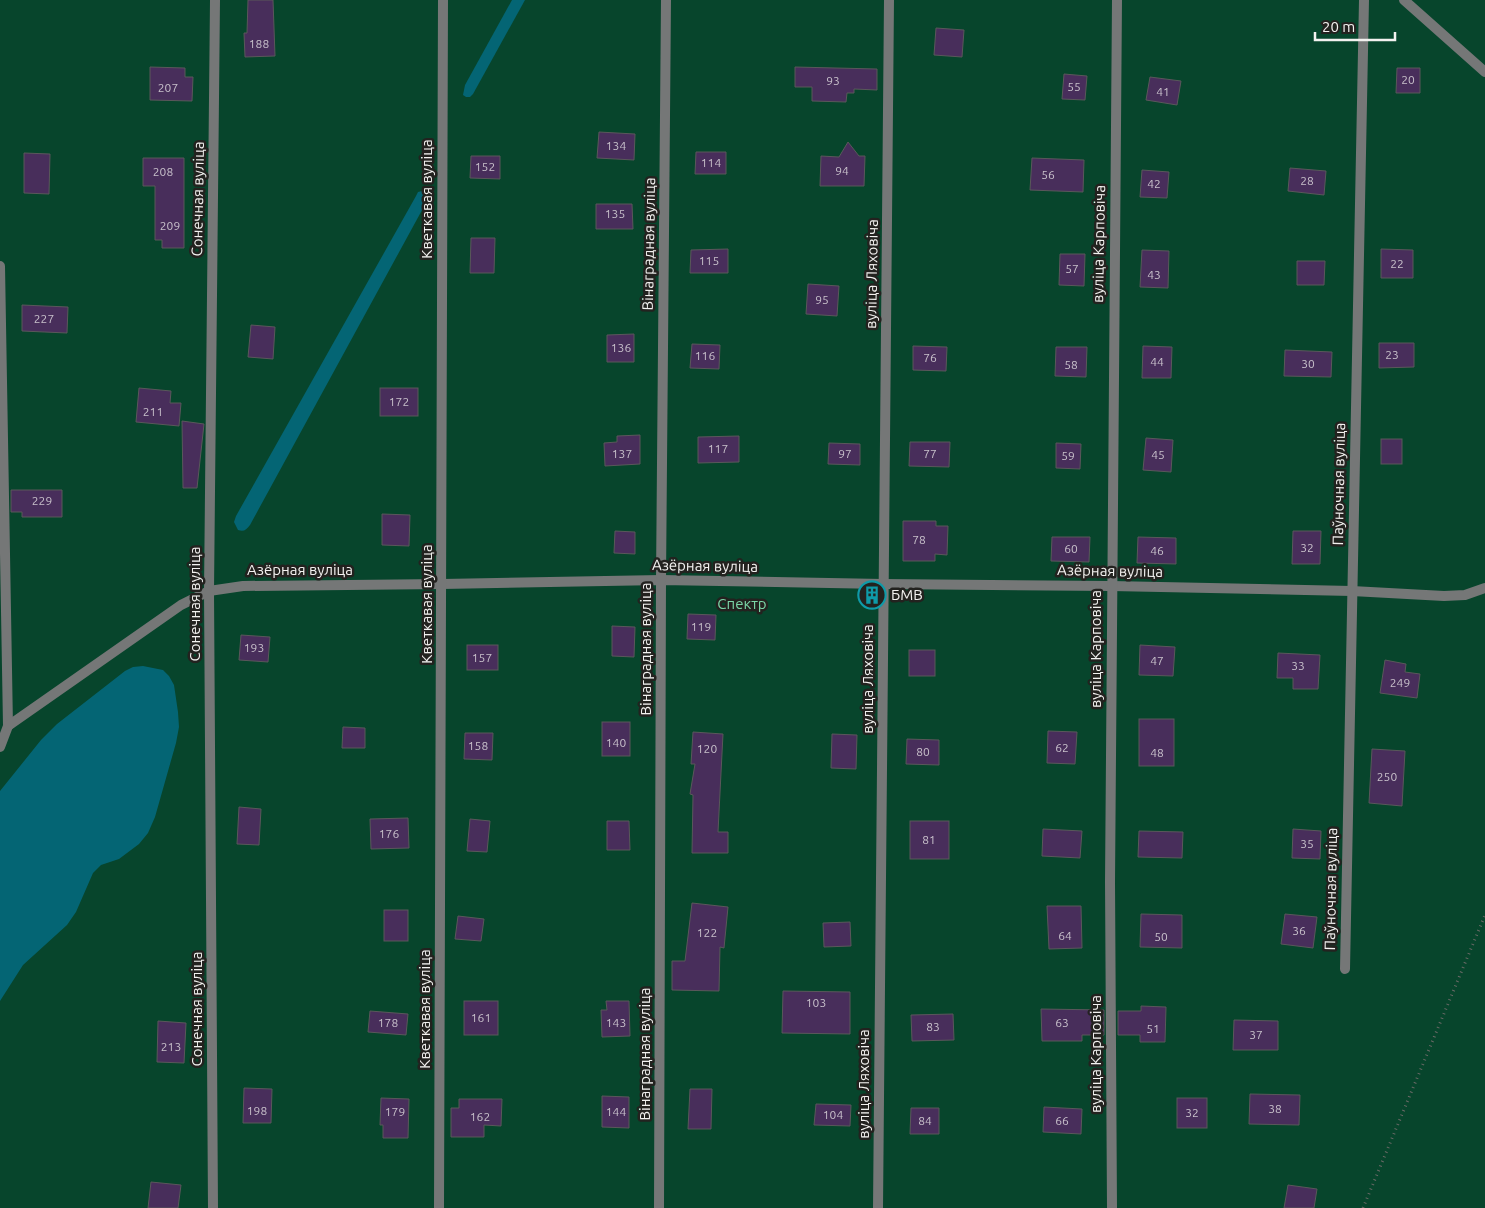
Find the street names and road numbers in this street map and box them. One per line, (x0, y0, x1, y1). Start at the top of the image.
street label: Кветкавая вуліца (418, 139, 435, 259)
street label: Сонечная вуліца (188, 141, 207, 257)
street label: Вінаградная вуліца (639, 177, 658, 311)
street label: вуліца Карповіча (1089, 185, 1108, 303)
street label: вуліца Ляховіча (862, 219, 881, 329)
street label: Паўночная вуліца (1329, 422, 1348, 546)
street label: Кветкавая вуліца (418, 544, 435, 664)
street label: Сонечная вуліца (186, 547, 203, 661)
street label: Азёрная вуліца (652, 556, 758, 575)
street label: Азёрная вуліца (247, 561, 353, 578)
street label: Азёрная вуліца (1057, 561, 1163, 580)
street label: Вінаградная вуліца (637, 582, 654, 716)
street label: вуліца Карповіча (1087, 590, 1104, 708)
street label: вуліца Ляховіча (859, 624, 876, 734)
street label: Паўночная вуліца (1321, 827, 1340, 951)
street label: Кветкавая вуліца (416, 949, 433, 1069)
street label: Сонечная вуліца (188, 952, 205, 1066)
street label: Вінаградная вуліца (636, 987, 653, 1121)
street label: вуліца Карповіча (1087, 995, 1104, 1113)
street label: вуліца Ляховіча (855, 1029, 872, 1139)

